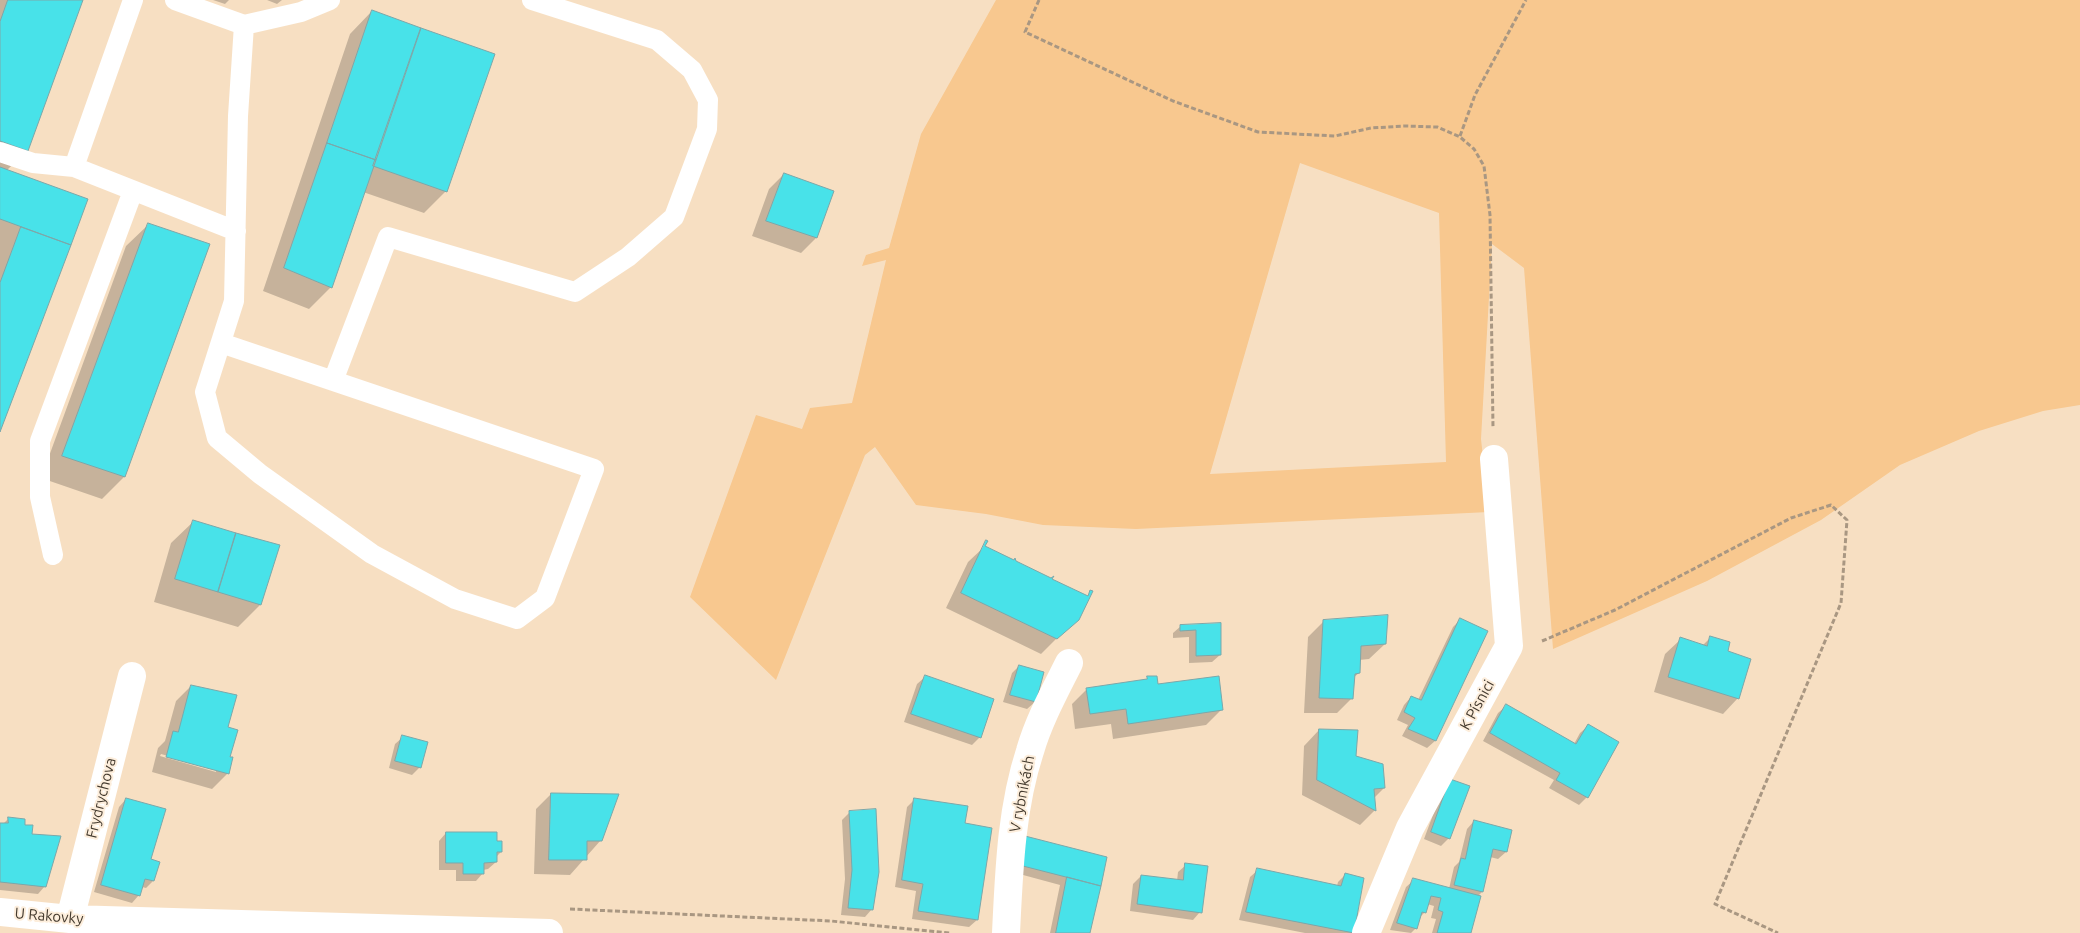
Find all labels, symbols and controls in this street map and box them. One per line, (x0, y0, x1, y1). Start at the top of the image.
street label: K Písnici (1456, 677, 1498, 733)
street label: V rybníkách (1006, 754, 1038, 834)
street label: Frydrychova (82, 756, 120, 840)
street label: U Rakovky (14, 904, 84, 928)

